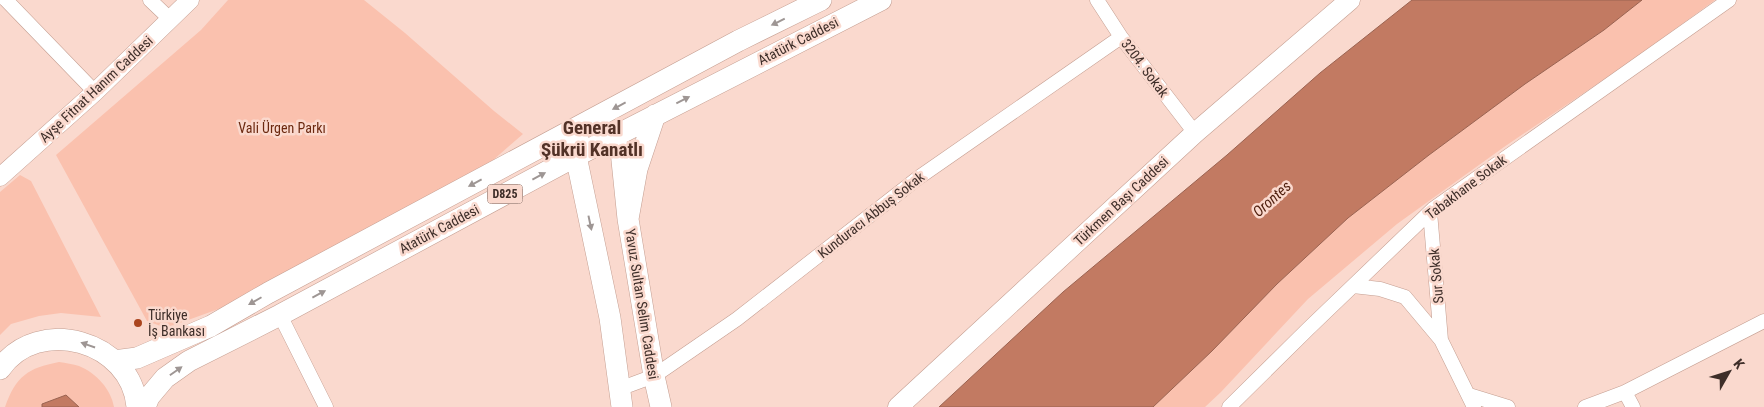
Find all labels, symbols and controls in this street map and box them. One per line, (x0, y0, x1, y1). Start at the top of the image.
street label: Atatürk Caddesi (755, 14, 841, 68)
one-way arrow (770, 18, 785, 26)
street label: Ayşe Fitnat Hanım Caddesi (36, 32, 156, 146)
street label: 3204. Sokak (1118, 36, 1172, 101)
one-way arrow (676, 96, 690, 104)
one-way arrow (611, 102, 626, 110)
district label: General Şükrü Kanatlı (541, 116, 643, 161)
park label: Vali Ürgen Parkı (238, 120, 326, 136)
street label: Tabakhane Sokak (1423, 151, 1510, 223)
street label: Türkmen Başı Caddesi (1071, 153, 1171, 249)
street label: Kunduracı Abbuş Sokak (815, 168, 928, 261)
one-way arrow (532, 171, 546, 180)
water label: Orontes (1249, 177, 1295, 221)
one-way arrow (468, 179, 483, 187)
road number: D825 (488, 184, 522, 203)
street label: Atatürk Caddesi (396, 201, 482, 257)
one-way arrow (586, 216, 594, 231)
street label: Yavuz Sultan Selim Caddesi (622, 228, 662, 380)
street label: Sur Sokak (1426, 247, 1446, 304)
one-way arrow (312, 290, 326, 298)
one-way arrow (248, 296, 262, 305)
place label: Türkiye İş Bankası (148, 307, 205, 339)
marker: Türkiye İş Bankası (132, 317, 144, 329)
one-way arrow (80, 341, 95, 349)
north arrow (1704, 347, 1754, 397)
text: K (1730, 356, 1748, 372)
one-way arrow (169, 366, 183, 376)

